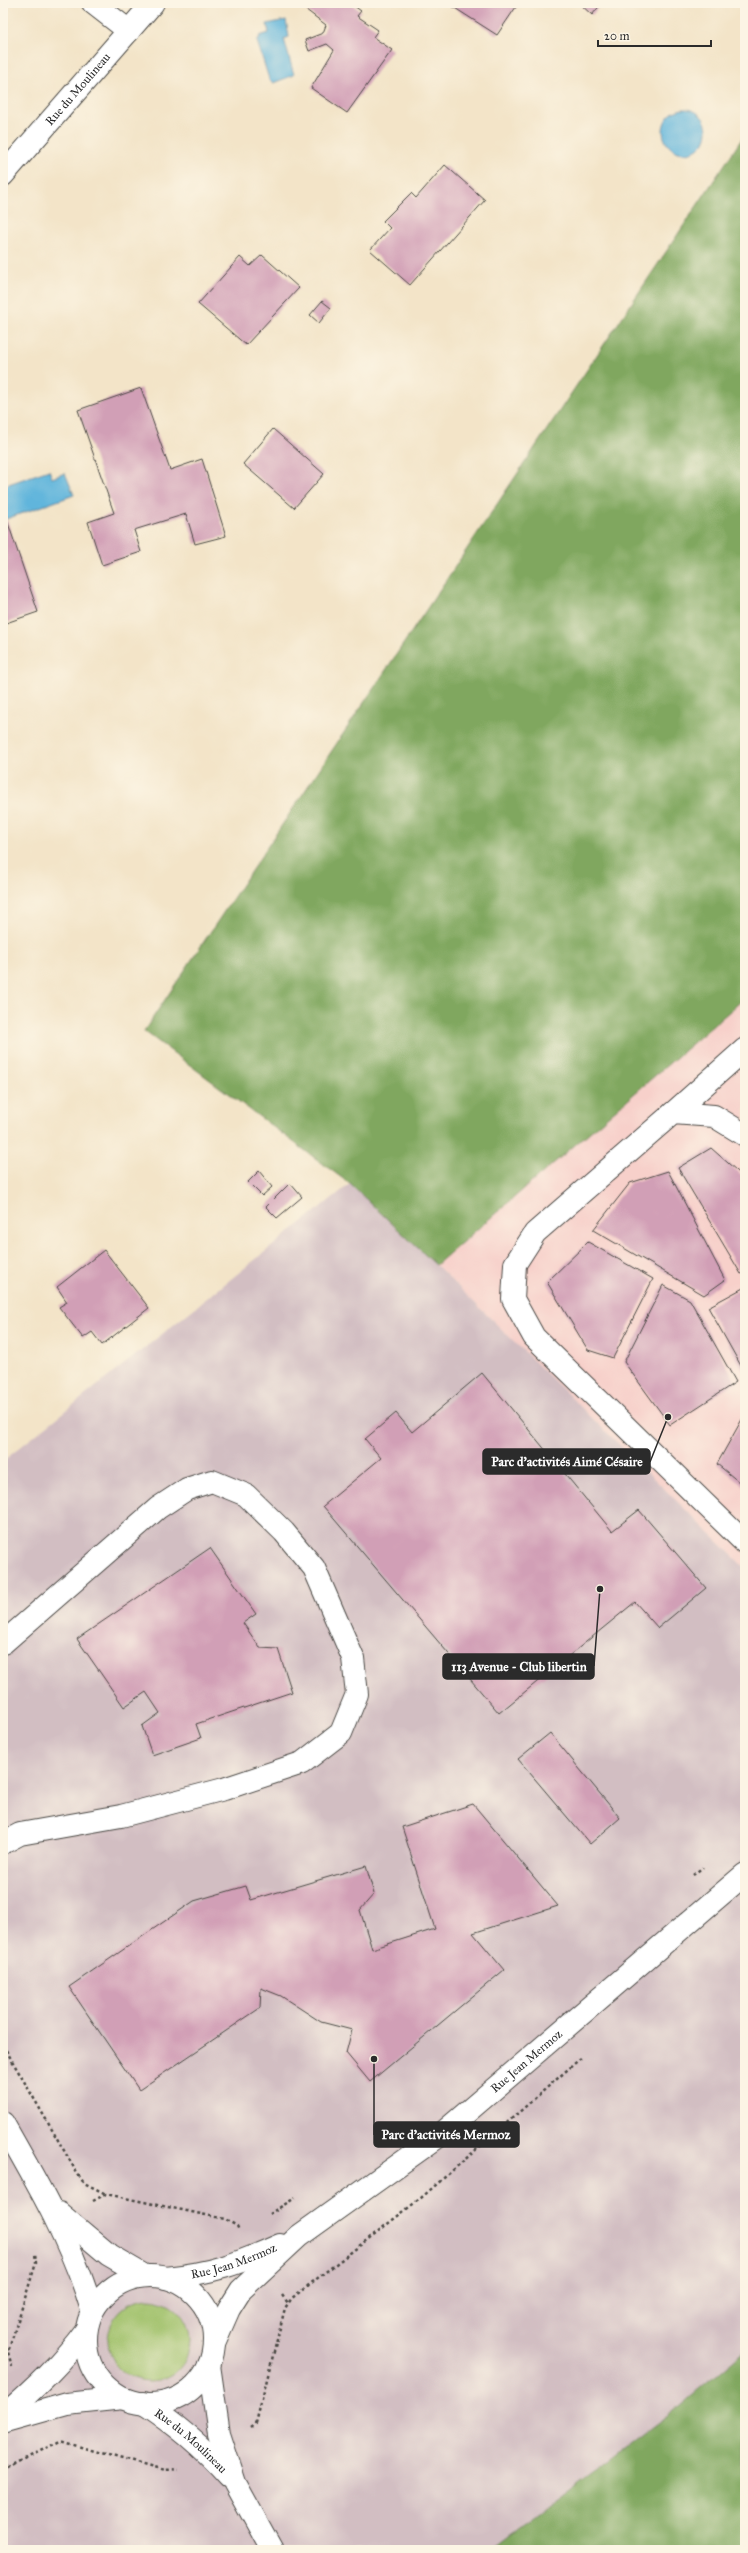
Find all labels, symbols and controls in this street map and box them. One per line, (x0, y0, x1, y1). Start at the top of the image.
scale bar (598, 22, 711, 48)
text: 20 m (604, 29, 630, 43)
street label: Rue du Moulineau (43, 49, 114, 128)
callout: Parc d'activités Aimé Césaire (483, 1449, 650, 1474)
text: Parc d'activités Aimé Césaire (491, 1454, 643, 1470)
callout: 113 Avenue - Club libertin (443, 1654, 594, 1679)
text: 113 Avenue - Club libertin (451, 1659, 587, 1675)
street label: Rue Jean Mermoz (488, 2026, 565, 2096)
callout: Parc d'activités Mermoz (374, 2122, 519, 2147)
text: Parc d'activités Mermoz (382, 2127, 510, 2143)
street label: Rue Jean Mermoz (190, 2240, 279, 2281)
street label: Rue du Moulineau (152, 2406, 230, 2476)

